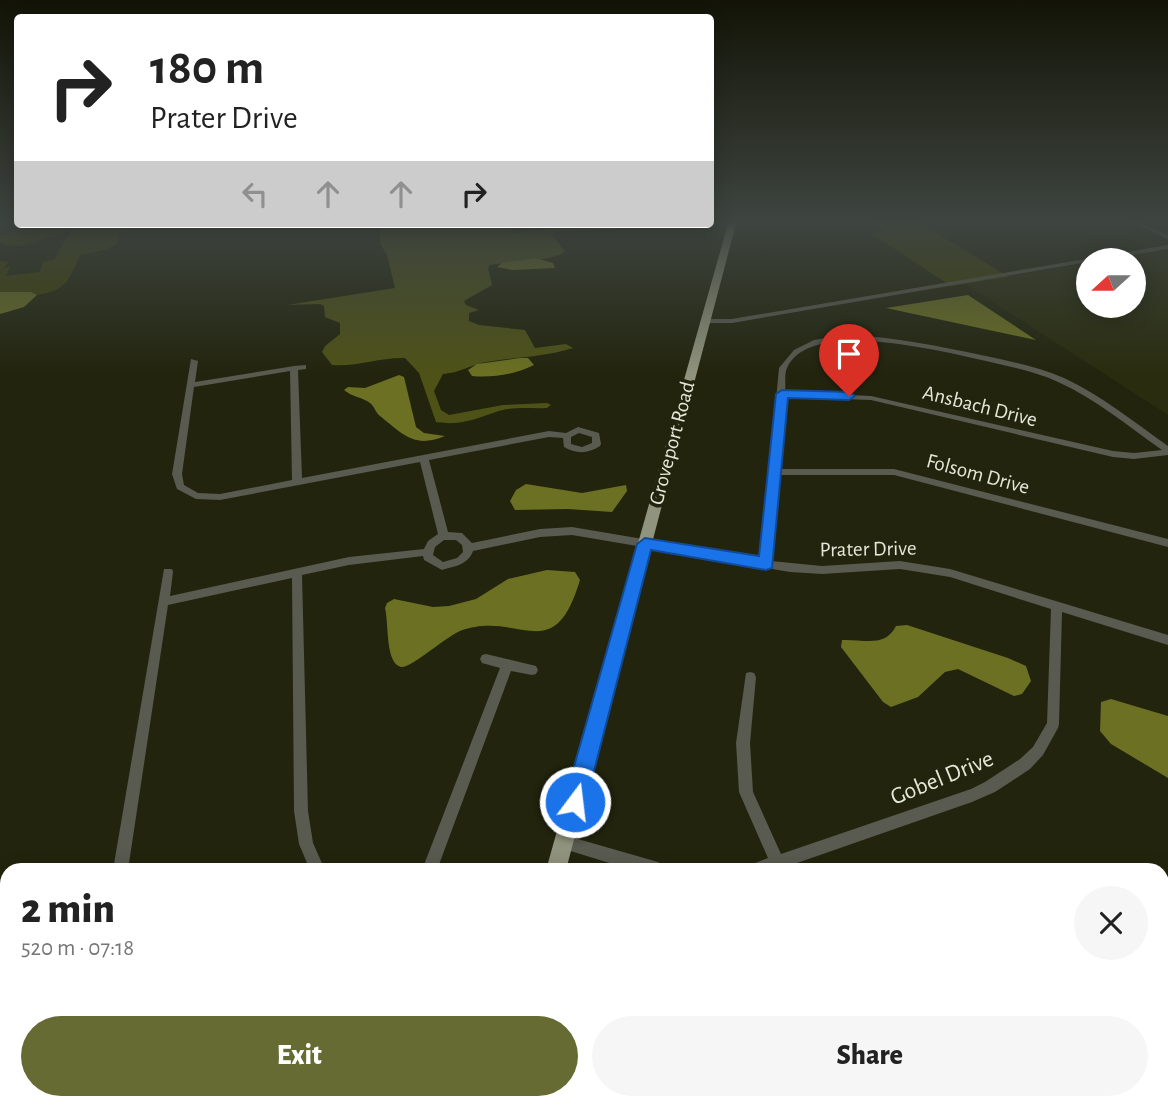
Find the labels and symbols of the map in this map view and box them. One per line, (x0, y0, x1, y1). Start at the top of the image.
north arrow (1076, 248, 1146, 318)
pin (819, 324, 879, 396)
street label: Groveport Road (645, 379, 699, 507)
street label: Ansbach Drive (921, 382, 1039, 430)
street label: Folsom Drive (924, 450, 1032, 498)
street label: Prater Drive (819, 538, 917, 560)
street label: Gobel Drive (887, 746, 997, 810)
position arrow (538, 765, 612, 839)

